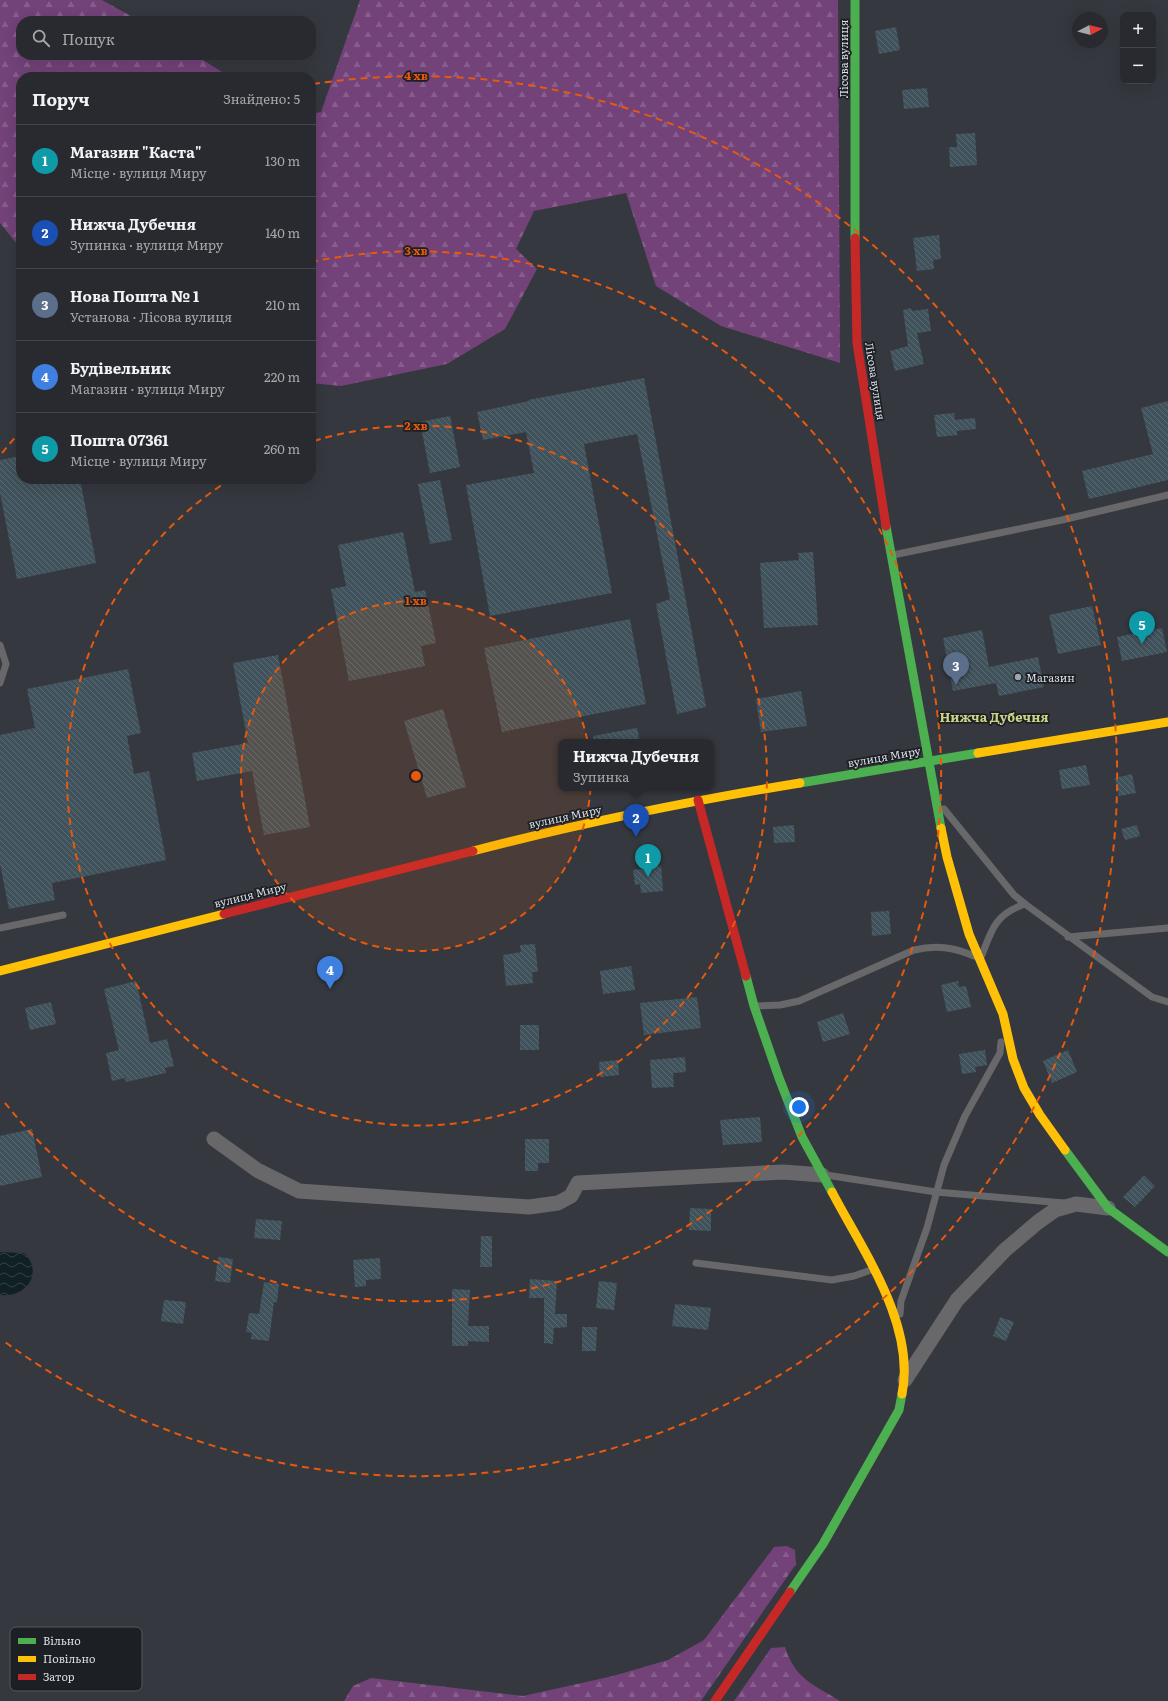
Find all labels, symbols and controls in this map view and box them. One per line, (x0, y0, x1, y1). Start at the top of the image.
north arrow (1072, 12, 1108, 48)
map controls (1120, 12, 1156, 84)
button: + (1120, 12, 1156, 48)
search box (16, 16, 316, 60)
street label: Лісова вулиця (835, 19, 851, 98)
icon: search (30, 27, 52, 49)
text: Пошук (62, 27, 115, 50)
button: − (1120, 48, 1156, 84)
text: 4 хв (404, 66, 428, 84)
text: Поруч (32, 86, 89, 111)
text: Знайдено: 5 (223, 89, 300, 108)
text: Магазин "Каста" (70, 140, 201, 163)
text: 1 (42, 151, 48, 170)
text: 130 m (265, 151, 300, 170)
text: Місце · вулиця Миру (70, 163, 206, 182)
text: Нижча Дубечня (70, 212, 196, 235)
text: 2 (42, 223, 48, 242)
text: 140 m (265, 223, 300, 242)
text: Зупинка · вулиця Миру (70, 235, 223, 254)
text: 3 хв (404, 241, 428, 259)
text: Нова Пошта № 1 (70, 284, 199, 307)
text: 3 (41, 295, 49, 314)
text: 210 m (265, 295, 300, 314)
text: Установа · Лісова вулиця (70, 307, 232, 326)
street label: Лісова вулиця (862, 341, 890, 421)
text: Будівельник (70, 356, 171, 379)
text: 4 (41, 367, 49, 386)
text: 220 m (264, 367, 300, 386)
text: Магазин · вулиця Миру (70, 379, 225, 398)
text: 2 хв (404, 416, 428, 434)
text: Пошта 07361 (70, 428, 169, 451)
text: 5 (41, 439, 49, 458)
text: 260 m (264, 439, 300, 458)
text: Місце · вулиця Миру (70, 451, 206, 470)
text: 1 хв (405, 591, 427, 609)
pin: 5 (1129, 611, 1155, 644)
pin: 3 (943, 652, 969, 685)
place label: Магазин (1026, 669, 1075, 685)
marker: Магазин (1013, 672, 1023, 682)
district label: Нижча Дубечня (939, 707, 1049, 726)
popup (558, 739, 714, 791)
street label: вулиця Миру (846, 742, 923, 770)
text: Нижча Дубечня (573, 744, 699, 767)
text: Зупинка (573, 767, 629, 786)
centre of rings (409, 769, 423, 783)
street label: вулиця Миру (527, 800, 604, 832)
pin: 2 (623, 804, 649, 837)
pin: 1 (635, 844, 661, 877)
street label: вулиця Миру (212, 877, 289, 911)
pin: 4 (317, 956, 343, 989)
your location (789, 1097, 809, 1117)
legend (10, 1627, 142, 1691)
text: Вільно (43, 1632, 81, 1648)
text: Повільно (43, 1650, 95, 1666)
text: Затор (43, 1668, 75, 1684)

